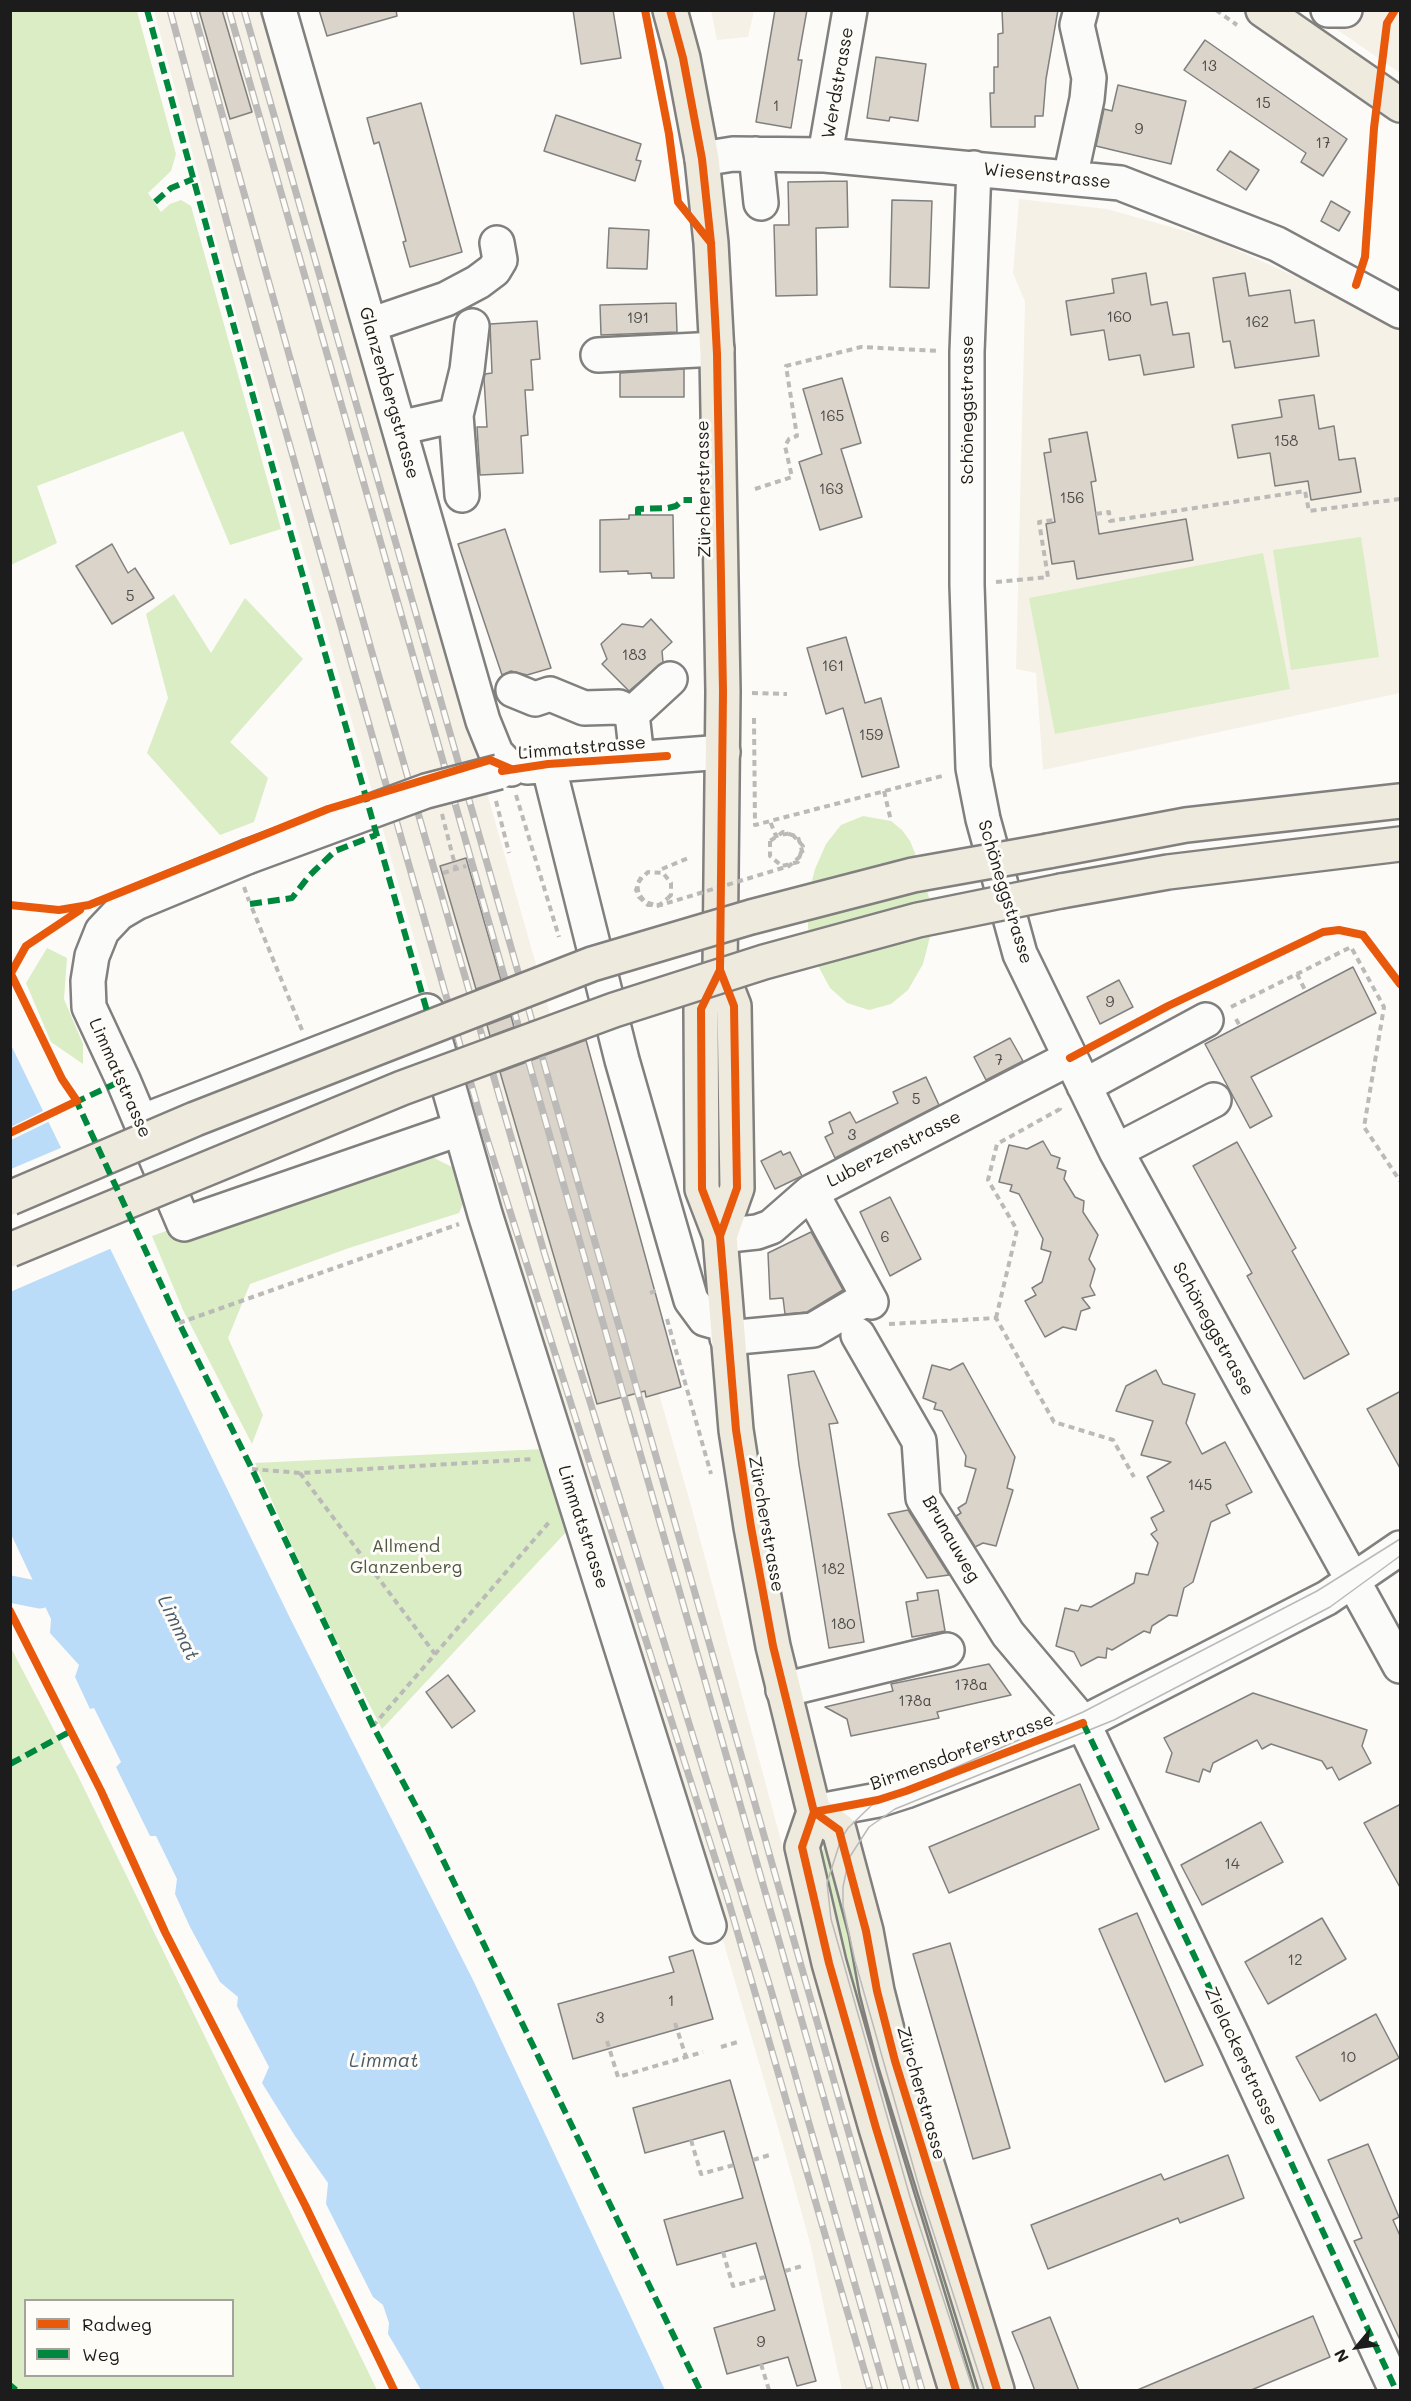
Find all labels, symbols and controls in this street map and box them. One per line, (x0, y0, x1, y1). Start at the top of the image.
street label: Werdstrasse (818, 26, 858, 140)
house number: 13 (1201, 57, 1217, 75)
house number: 15 (1255, 94, 1271, 112)
house number: 1 (773, 97, 779, 115)
house number: 9 (1135, 120, 1143, 138)
house number: 17 (1315, 134, 1331, 152)
street label: Wiesenstrasse (982, 159, 1112, 193)
street label: Glanzenbergstrasse (354, 305, 424, 481)
house number: 160 (1106, 308, 1132, 326)
house number: 191 (627, 309, 649, 327)
house number: 162 (1245, 313, 1269, 331)
street label: Schöneggstrasse (956, 335, 978, 485)
house number: 165 (820, 407, 844, 425)
street label: Zürcherstrasse (692, 420, 716, 558)
house number: 158 (1274, 432, 1298, 450)
house number: 163 (819, 480, 843, 498)
house number: 156 (1060, 489, 1084, 507)
house number: 5 (126, 587, 134, 605)
house number: 183 (622, 646, 646, 664)
house number: 161 (822, 657, 844, 675)
house number: 159 (859, 726, 883, 744)
street label: Limmatstrasse (517, 732, 647, 764)
street label: Schöneggstrasse (973, 818, 1037, 966)
house number: 9 (1106, 993, 1114, 1011)
street label: Limmatstrasse (84, 1015, 156, 1141)
house number: 7 (995, 1051, 1003, 1069)
house number: 5 (912, 1090, 920, 1108)
street label: Luberzenstrasse (823, 1106, 965, 1192)
house number: 3 (848, 1126, 856, 1144)
house number: 6 (880, 1228, 890, 1246)
street label: Schöneggstrasse (1167, 1259, 1259, 1399)
street label: Zürcherstrasse (743, 1454, 789, 1594)
street label: Limmatstrasse (553, 1463, 613, 1591)
house number: 145 (1188, 1476, 1212, 1494)
street label: Brunauweg (917, 1492, 985, 1586)
park label: Allmend Glanzenberg (350, 1535, 462, 1578)
house number: 182 (821, 1560, 845, 1578)
water label: Limmat (152, 1591, 204, 1665)
house number: 180 (830, 1615, 856, 1633)
house number: 178a (954, 1676, 988, 1694)
house number: 178a (898, 1692, 932, 1710)
street label: Birmensdorferstrasse (867, 1709, 1057, 1795)
house number: 14 (1224, 1855, 1240, 1873)
house number: 12 (1287, 1951, 1303, 1969)
street label: Zielackerstrasse (1199, 1983, 1283, 2129)
house number: 1 (668, 1992, 674, 2010)
house number: 3 (596, 2009, 604, 2027)
street label: Zürcherstrasse (892, 2024, 950, 2162)
house number: 10 (1340, 2048, 1356, 2066)
water label: Limmat (349, 2049, 419, 2073)
legend (24, 2299, 234, 2377)
text: Radweg (82, 2312, 152, 2336)
north arrow (1327, 2317, 1387, 2377)
house number: 9 (757, 2333, 765, 2351)
text: Weg (82, 2342, 119, 2366)
text: N (1329, 2346, 1353, 2366)

